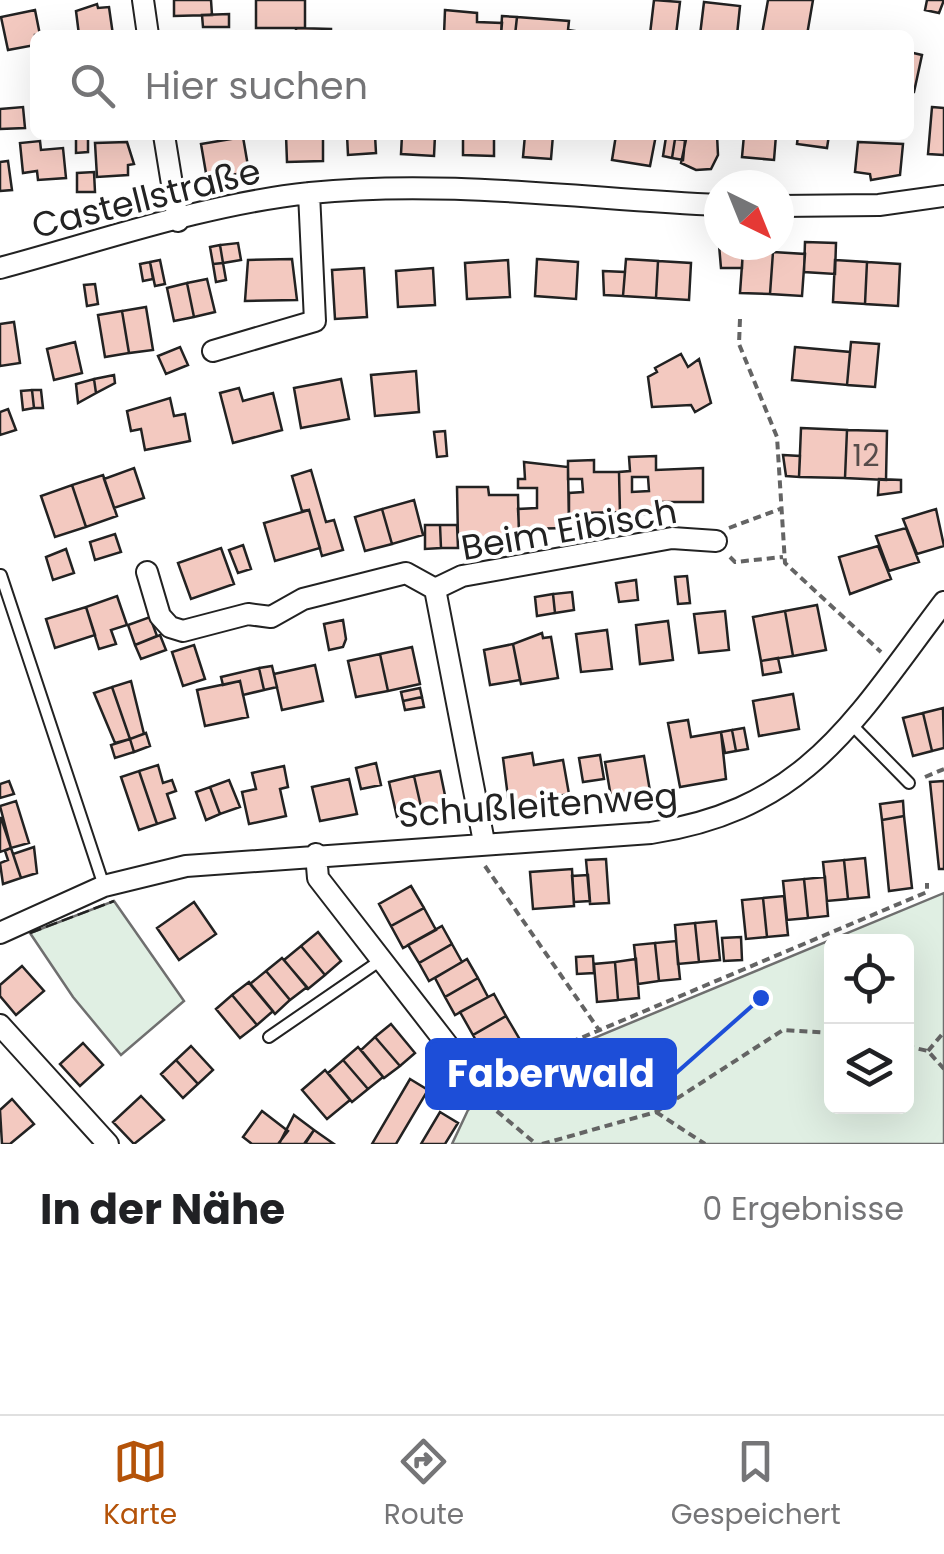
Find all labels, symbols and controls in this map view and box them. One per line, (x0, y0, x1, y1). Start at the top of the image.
search box (30, 30, 914, 140)
icon: search (65, 58, 120, 113)
text: Hier suchen (145, 59, 368, 112)
street label: Castellstraße (27, 146, 265, 250)
north arrow (704, 170, 794, 260)
house number: 12 (853, 434, 879, 477)
street label: Beim Eibisch (457, 486, 681, 572)
street label: Schußleitenweg (397, 771, 679, 839)
map controls (824, 934, 914, 1114)
button: locate (824, 934, 914, 1024)
button: layers (824, 1024, 914, 1114)
callout: Faberwald (427, 1040, 675, 1108)
text: Faberwald (447, 1047, 655, 1100)
text: In der Nähe (40, 1180, 285, 1239)
text: 0 Ergebnisse (702, 1186, 904, 1231)
tab: Karte (103, 1434, 177, 1536)
tab: Route (384, 1434, 464, 1536)
tab: Gespeichert (671, 1434, 841, 1536)

